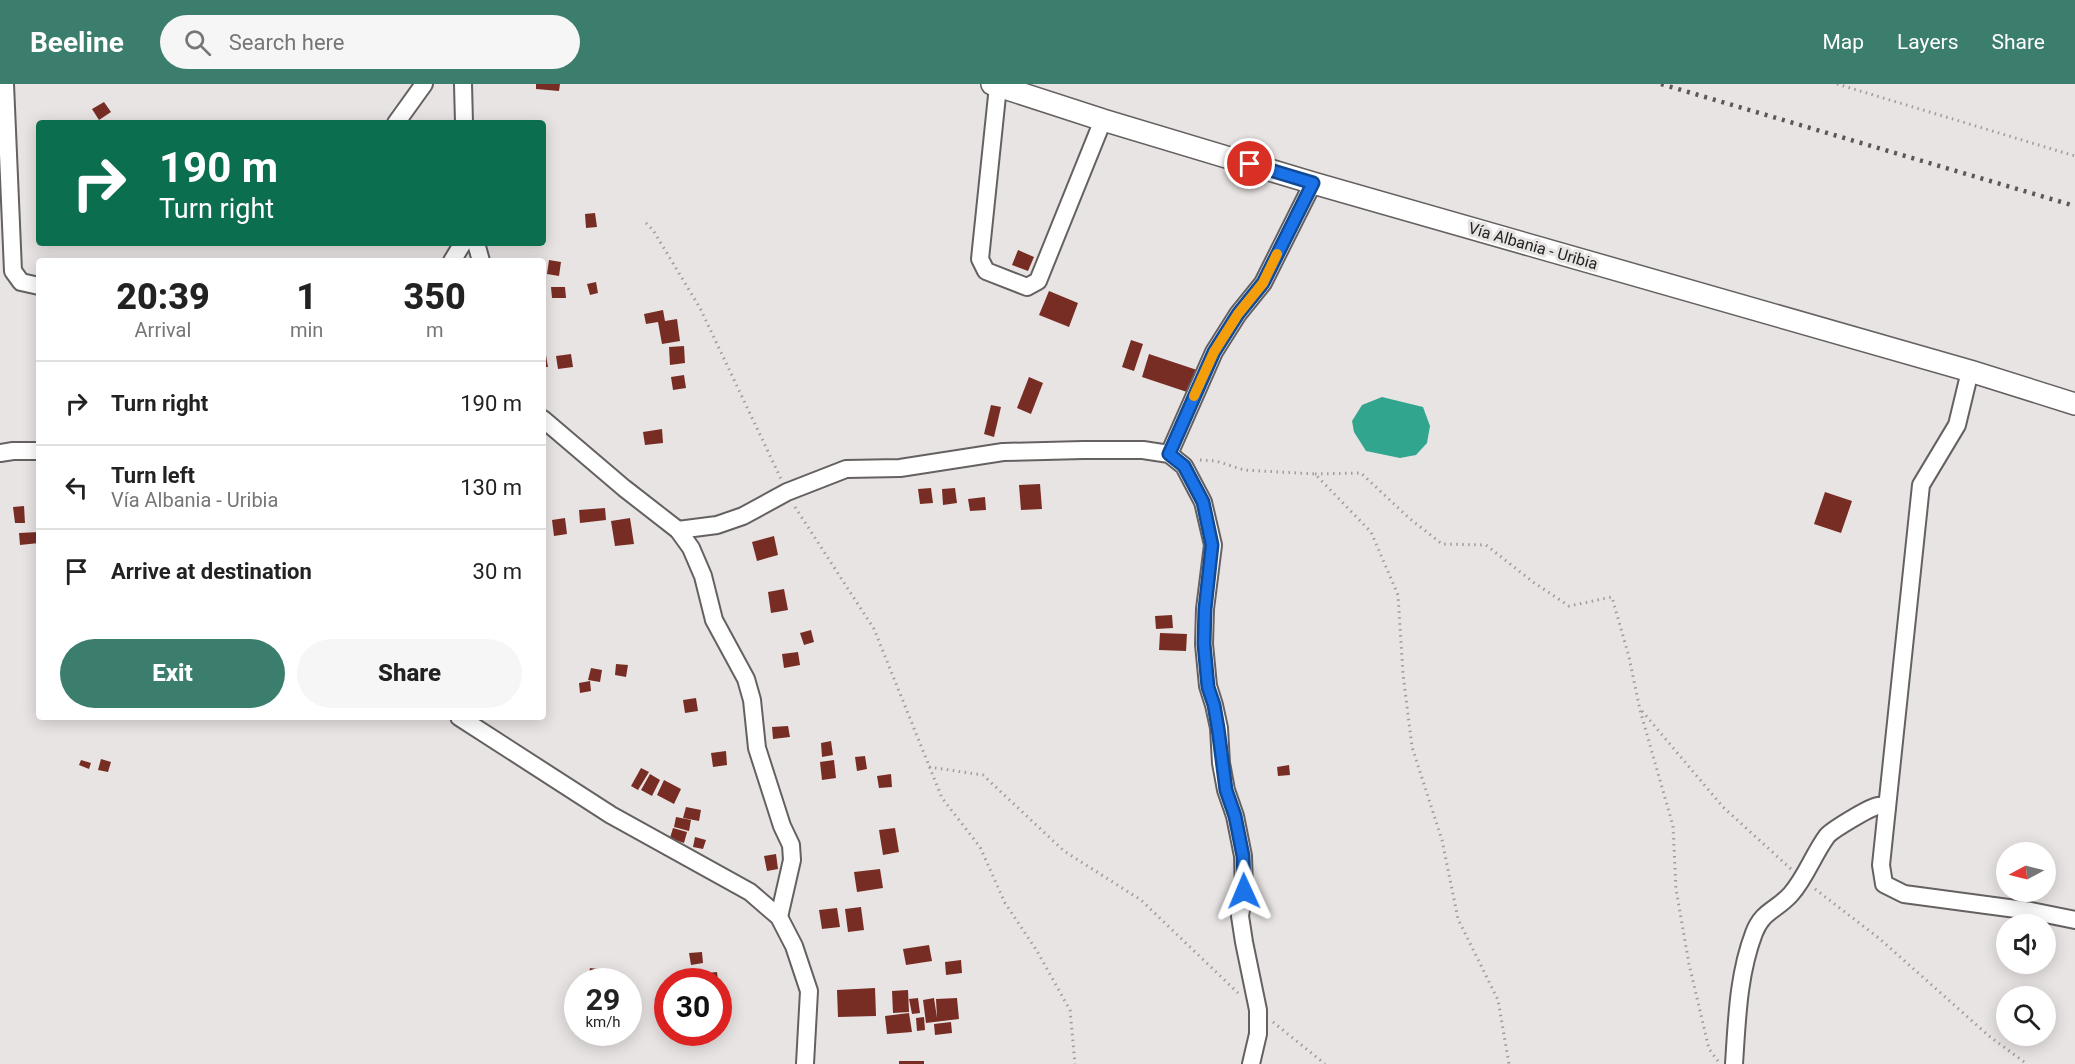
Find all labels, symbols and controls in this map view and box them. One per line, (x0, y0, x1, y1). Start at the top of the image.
search box (160, 15, 580, 69)
text: Beeline (30, 26, 124, 59)
icon: search (181, 26, 214, 59)
text: Search here (229, 30, 345, 55)
text: Map (1822, 30, 1864, 54)
text: Layers (1897, 30, 1958, 54)
text: Share (1991, 30, 2045, 54)
pin (1224, 138, 1275, 189)
text: 190 m (159, 143, 278, 192)
icon: right (60, 144, 138, 222)
icon: arrive (1233, 147, 1266, 180)
text: Turn right (159, 193, 274, 225)
street label: Vía Albania - Uribia (1466, 218, 1600, 274)
text: 20:39 (116, 276, 210, 318)
text: 1 (296, 276, 317, 318)
text: 350 (404, 276, 466, 318)
text: Arrival (135, 318, 191, 342)
text: min (290, 318, 323, 342)
text: m (426, 318, 443, 342)
icon: right (60, 387, 93, 420)
text: Turn right (111, 391, 208, 416)
text: 190 m (460, 391, 522, 416)
text: Turn left (111, 463, 195, 488)
icon: left (60, 471, 93, 504)
text: 130 m (460, 475, 522, 500)
text: Vía Albania - Uribia (111, 488, 278, 512)
icon: arrive (60, 555, 93, 588)
text: Arrive at destination (111, 559, 312, 584)
text: 30 m (473, 559, 522, 584)
button: Exit (60, 639, 285, 708)
button: Share (297, 639, 522, 708)
north arrow (1996, 842, 2056, 902)
map controls (1996, 842, 2056, 1046)
position arrow (1212, 859, 1276, 923)
button: sound (1996, 914, 2056, 974)
speed limit sign: 30 (654, 968, 732, 1046)
text: 29 (586, 982, 620, 1017)
button: search (1996, 986, 2056, 1046)
text: km/h (585, 1013, 621, 1031)

